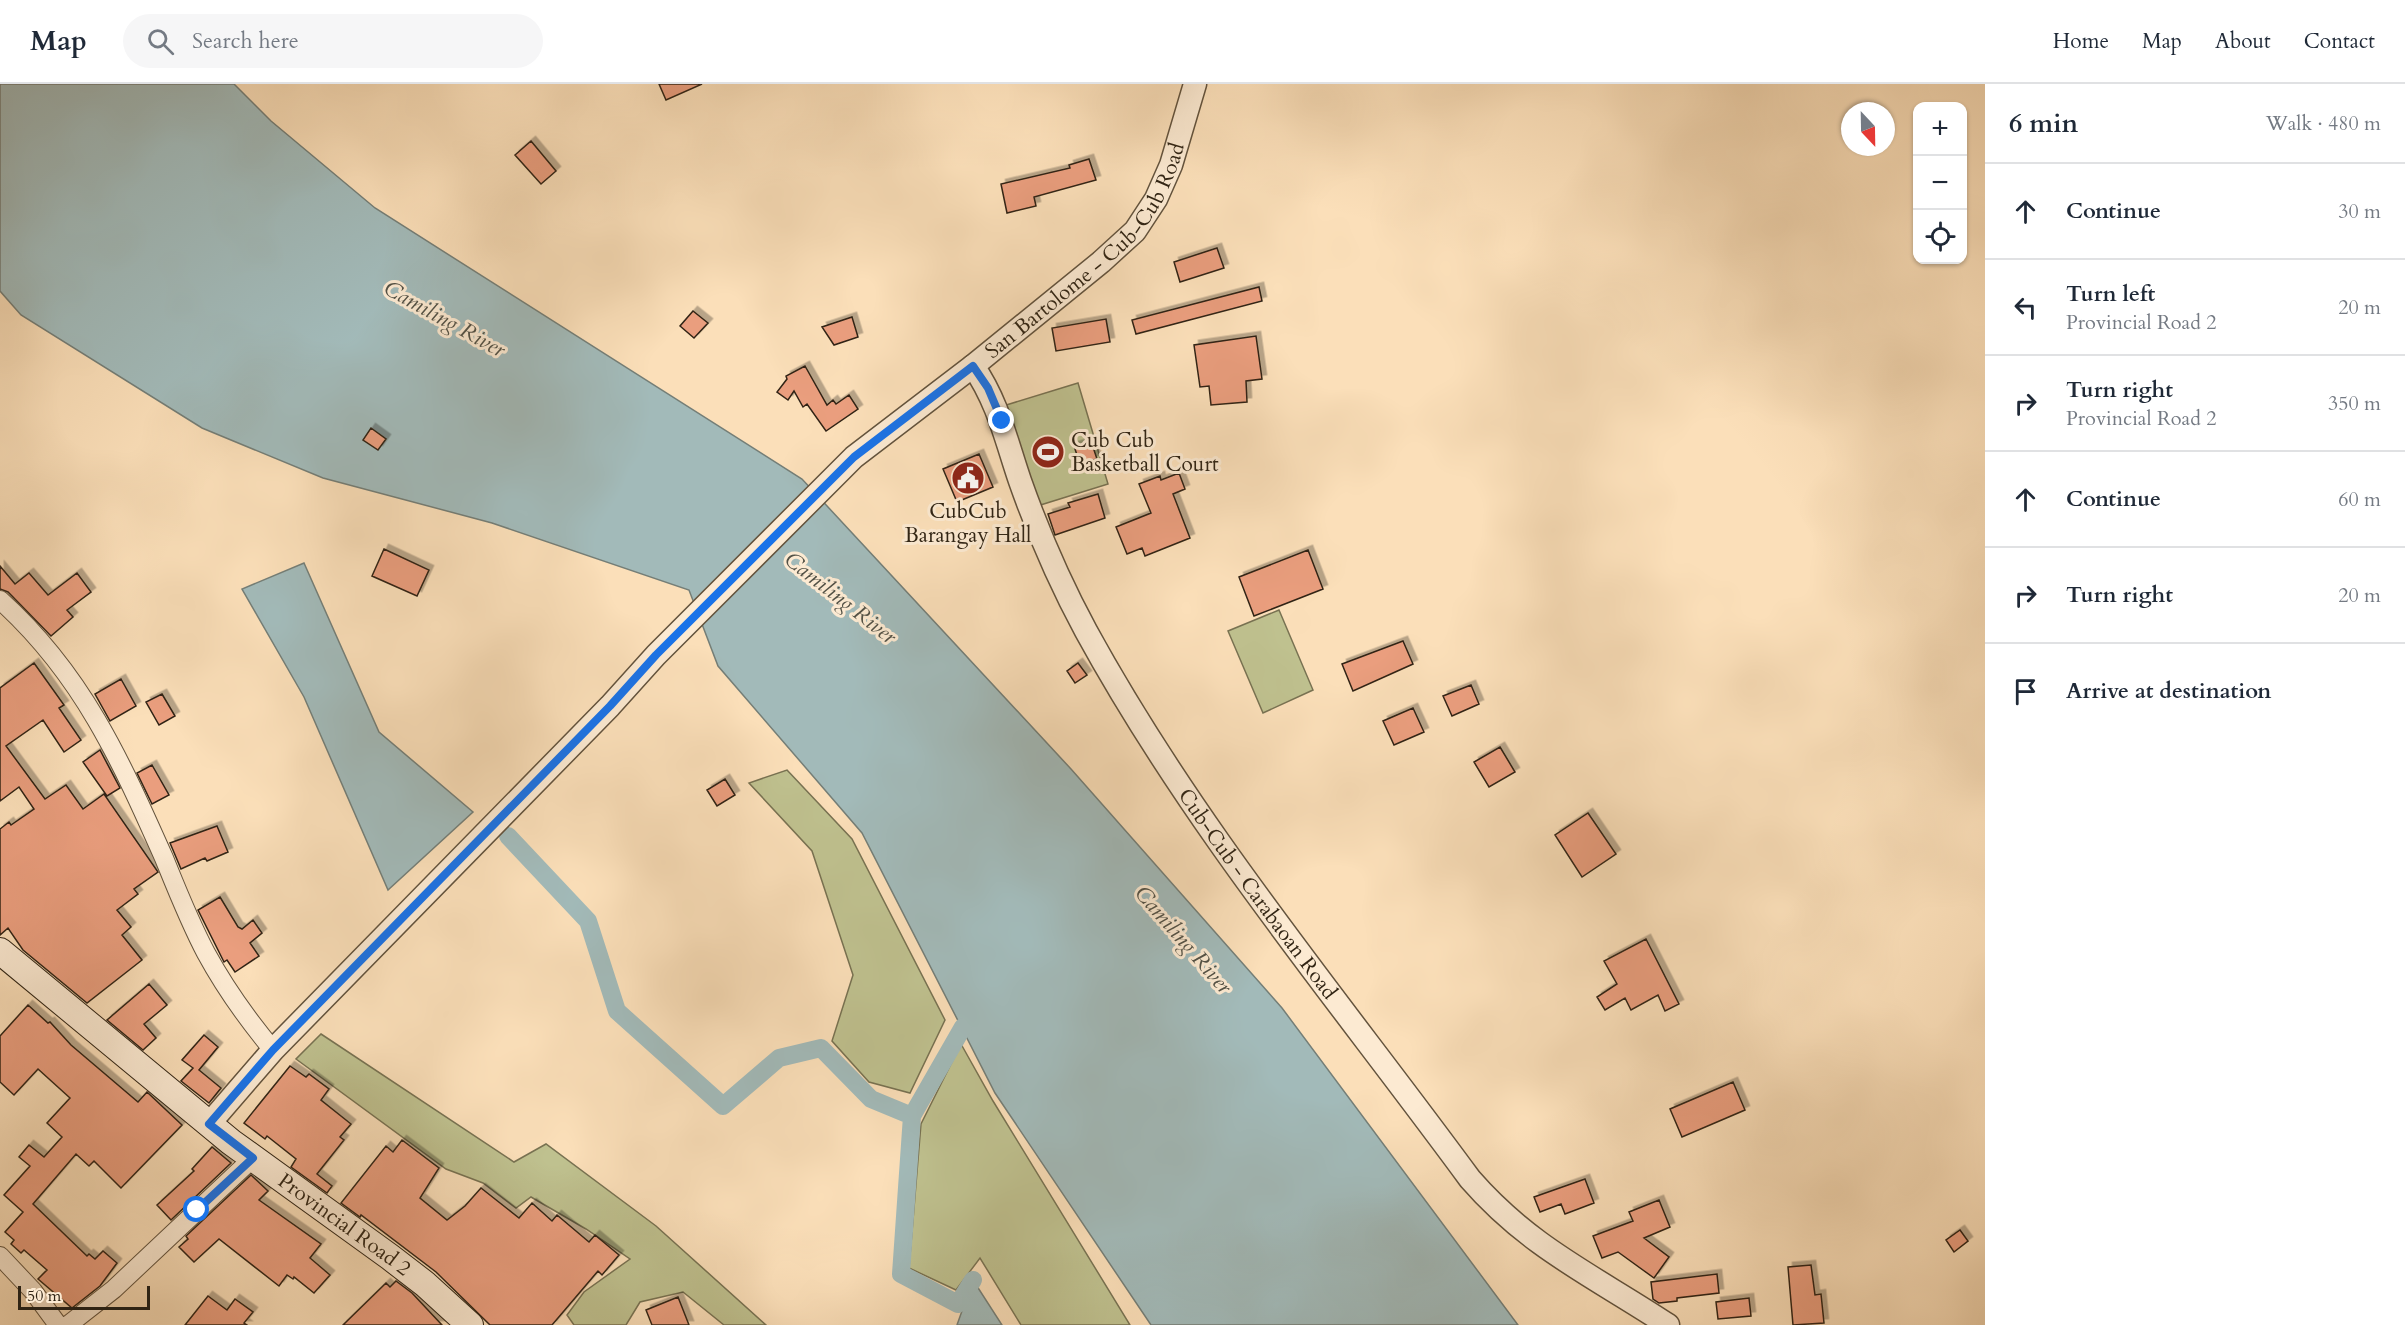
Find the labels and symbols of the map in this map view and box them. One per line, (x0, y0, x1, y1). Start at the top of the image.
north arrow (1841, 102, 1895, 156)
street label: San Bartolome - Cub-Cub Road (979, 139, 1192, 366)
water label: Camiling River (378, 273, 511, 365)
route end (988, 407, 1014, 433)
place label: Cub Cub Basketball Court (1071, 426, 1219, 479)
sports icon: Cub Cub Basketball Court (1030, 434, 1066, 470)
public building icon: CubCub Barangay Hall (950, 460, 986, 496)
place label: CubCub Barangay Hall (905, 497, 1031, 550)
water label: Camiling River (778, 545, 903, 652)
street label: Cub-Cub - Carabaoan Road (1171, 783, 1344, 1006)
water label: Camiling River (1128, 879, 1239, 1001)
street label: Provincial Road 2 (272, 1167, 417, 1283)
route start (183, 1196, 209, 1222)
scale bar (18, 1283, 150, 1310)

